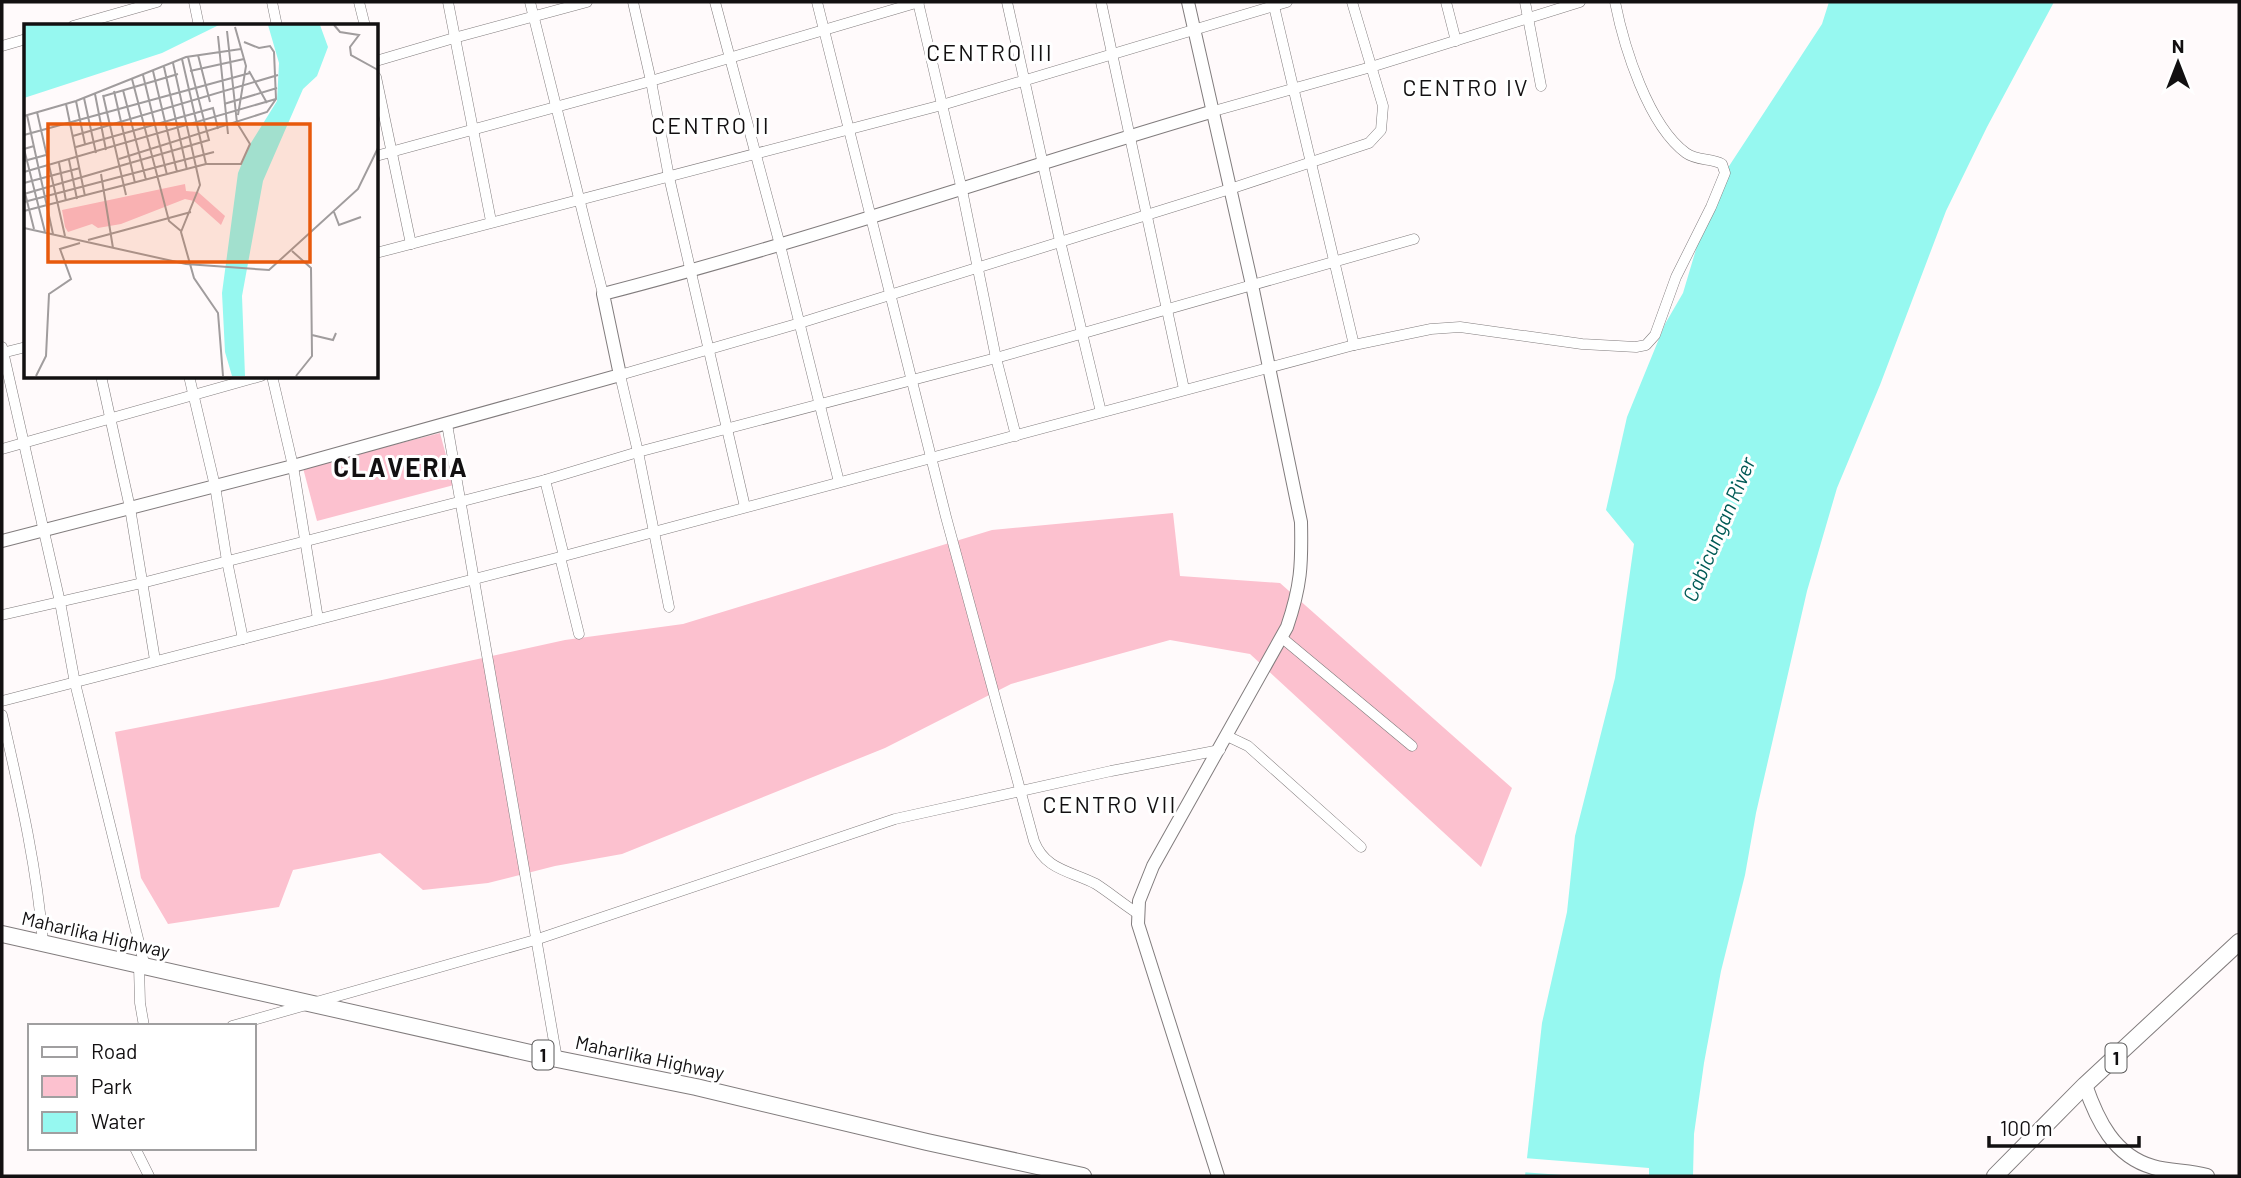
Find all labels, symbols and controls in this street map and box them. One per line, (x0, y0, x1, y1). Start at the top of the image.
inset map (24, 24, 378, 378)
north arrow (2143, 28, 2213, 98)
text: N (2172, 34, 2184, 57)
district label: CENTRO III (926, 38, 1054, 66)
district label: CENTRO IV (1403, 73, 1530, 101)
district label: CENTRO II (651, 111, 771, 139)
district label: CLAVERIA (333, 451, 469, 482)
water label: Cabicungan River (1676, 452, 1760, 605)
district label: CENTRO VII (1043, 790, 1177, 818)
street label: Maharlika Highway (20, 906, 173, 962)
legend (28, 1024, 256, 1150)
street label: Maharlika Highway (573, 1030, 727, 1084)
text: Road (91, 1038, 137, 1063)
road number: 1 (532, 1040, 554, 1070)
road number: 1 (2106, 1044, 2126, 1072)
text: Park (91, 1073, 132, 1098)
scale bar (1989, 1104, 2140, 1148)
text: Water (91, 1108, 146, 1133)
text: 100 m (2000, 1115, 2053, 1140)

